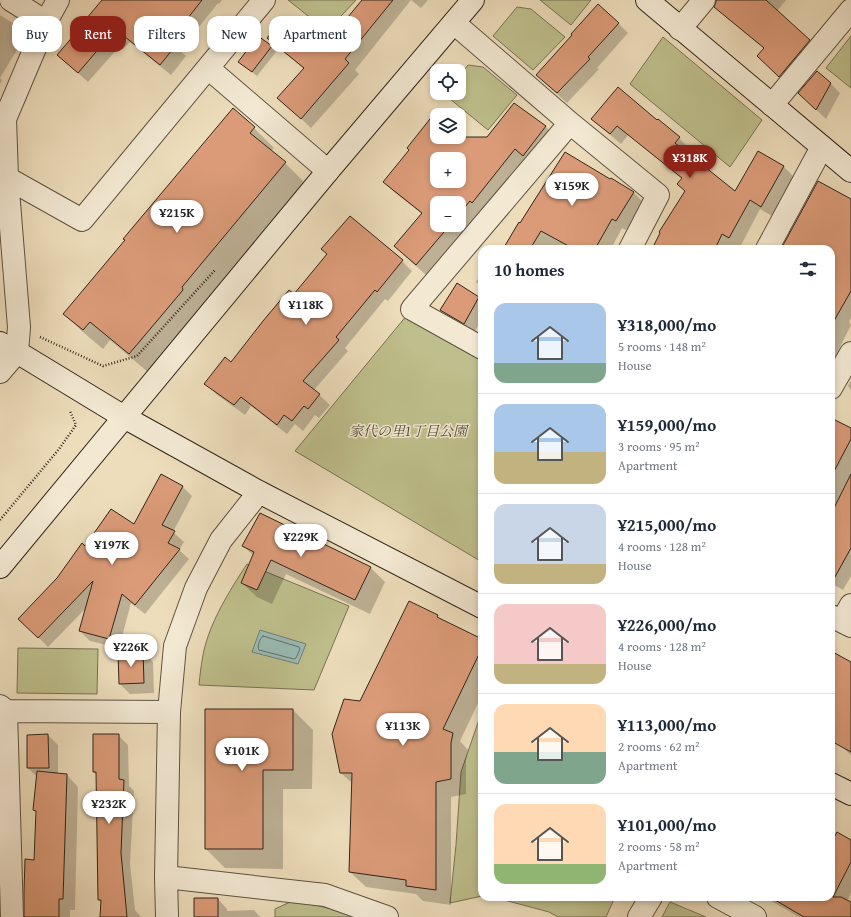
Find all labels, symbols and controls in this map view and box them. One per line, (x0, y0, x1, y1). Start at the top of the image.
chip: Buy (12, 16, 62, 52)
chip: Rent (70, 16, 126, 52)
chip: Filters (134, 16, 199, 52)
chip: New (207, 16, 261, 52)
chip: Apartment (269, 16, 361, 52)
map controls (430, 64, 466, 232)
button: locate (430, 64, 466, 100)
button: layers (430, 108, 466, 144)
pin: ¥318K (662, 145, 718, 179)
text: ¥318K (672, 148, 708, 167)
button: + (430, 152, 466, 188)
pin: ¥159K (544, 173, 600, 207)
text: ¥159K (554, 176, 590, 195)
button: − (430, 196, 466, 232)
pin: ¥215K (149, 200, 205, 234)
text: ¥215K (159, 203, 195, 222)
text: 10 homes (494, 257, 565, 282)
icon: filters (797, 258, 819, 280)
pin: ¥118K (278, 292, 334, 326)
text: ¥118K (288, 295, 324, 314)
text: ¥318,000/mo (618, 312, 716, 337)
icon: home (526, 319, 574, 367)
text: 5 rooms · 148 m² (618, 337, 706, 356)
text: House (618, 356, 652, 375)
text: ¥159,000/mo (618, 412, 716, 437)
icon: home (526, 420, 574, 468)
park label: 家代の里1丁目公園 (349, 421, 469, 441)
text: 3 rooms · 95 m² (618, 437, 700, 456)
text: Apartment (618, 456, 678, 475)
text: ¥215,000/mo (618, 512, 716, 537)
icon: home (526, 520, 574, 568)
pin: ¥229K (273, 524, 329, 558)
text: ¥229K (283, 527, 319, 546)
pin: ¥197K (84, 532, 140, 566)
text: ¥197K (94, 535, 130, 554)
text: 4 rooms · 128 m² (618, 537, 706, 556)
text: House (618, 556, 652, 575)
text: ¥226,000/mo (618, 612, 716, 637)
icon: home (526, 620, 574, 668)
pin: ¥226K (103, 634, 159, 668)
text: ¥226K (113, 637, 149, 656)
text: 4 rooms · 128 m² (618, 637, 706, 656)
text: House (618, 656, 652, 675)
text: ¥113,000/mo (618, 712, 716, 737)
pin: ¥113K (375, 713, 431, 747)
text: ¥113K (385, 716, 421, 735)
icon: home (526, 720, 574, 768)
text: 2 rooms · 62 m² (618, 737, 700, 756)
pin: ¥101K (214, 738, 270, 772)
text: ¥101K (224, 741, 260, 760)
text: Apartment (618, 756, 678, 775)
pin: ¥232K (81, 791, 137, 825)
text: ¥232K (91, 794, 127, 813)
text: ¥101,000/mo (618, 812, 716, 837)
icon: home (526, 820, 574, 868)
text: 2 rooms · 58 m² (618, 837, 700, 856)
text: Apartment (618, 856, 678, 875)

